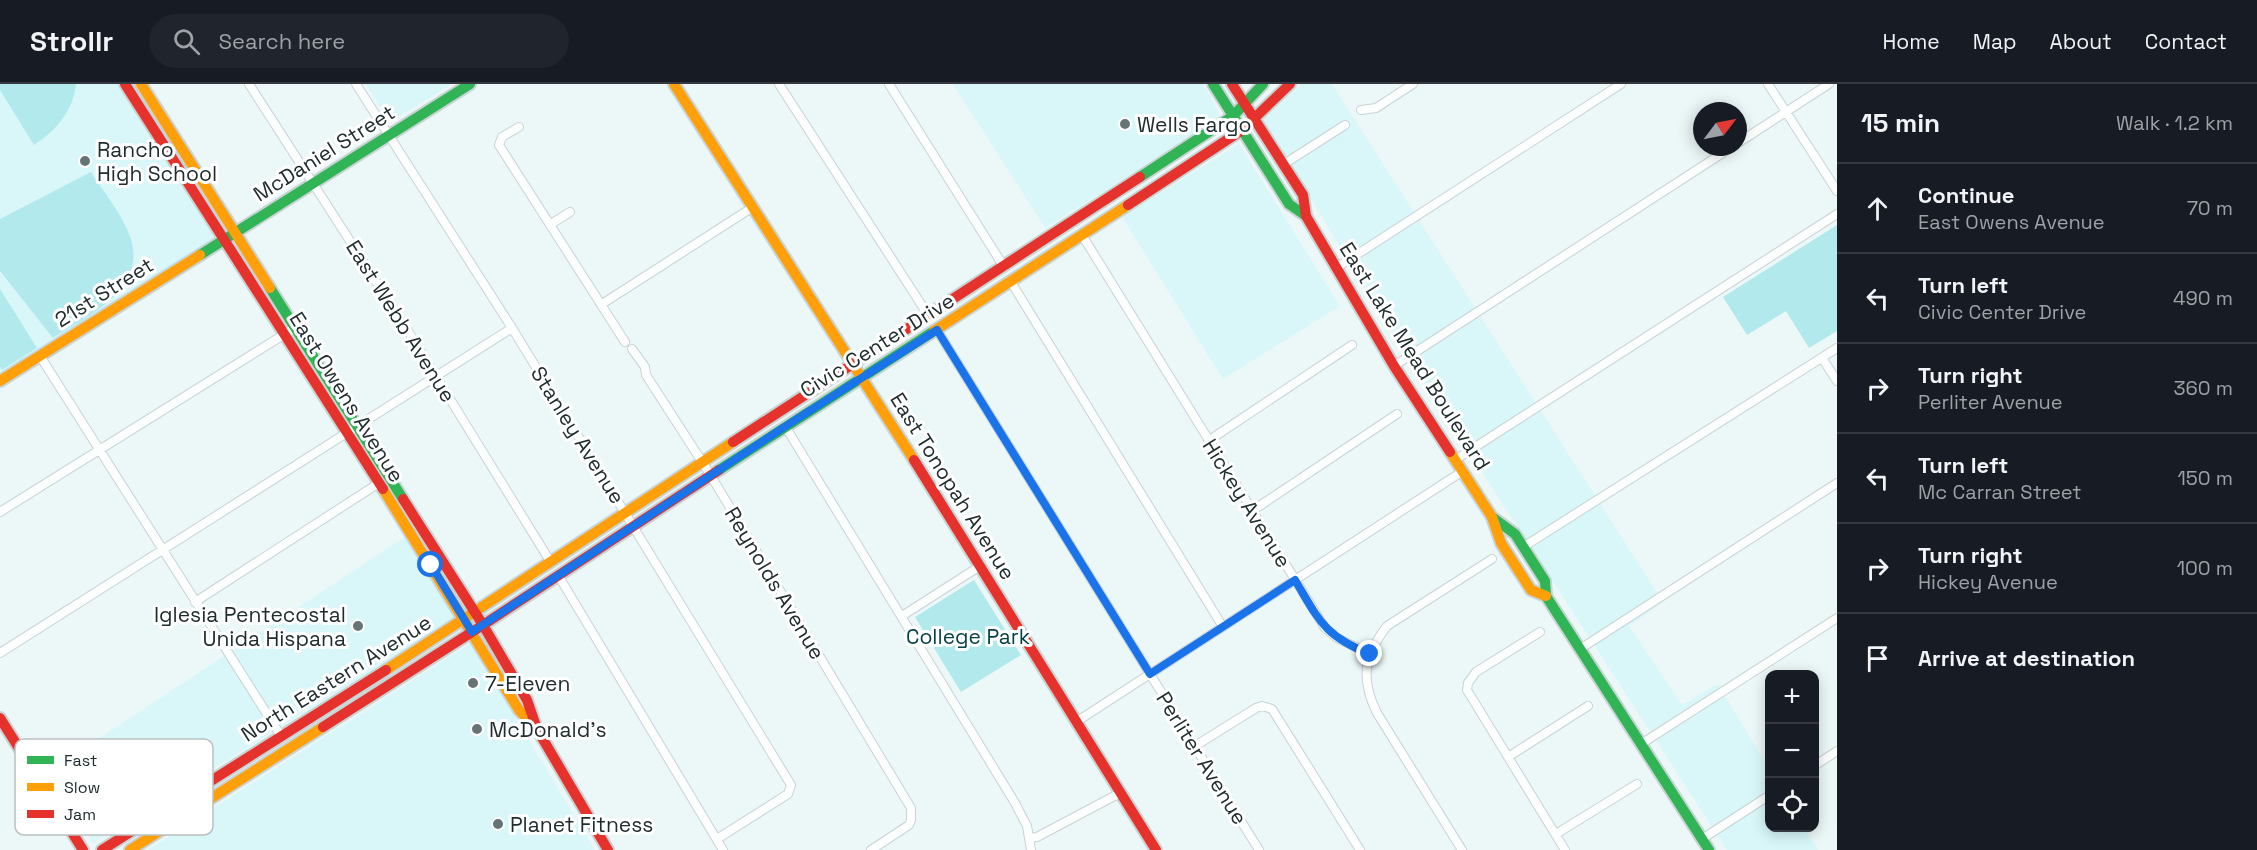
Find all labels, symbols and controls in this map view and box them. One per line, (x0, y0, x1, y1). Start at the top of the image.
search box (149, 14, 569, 68)
text: Strollr (30, 23, 113, 59)
icon: search (170, 25, 203, 58)
text: Search here (218, 27, 345, 55)
text: Home (1882, 28, 1940, 55)
text: Map (1973, 28, 2017, 55)
text: About (2050, 28, 2112, 55)
text: Contact (2145, 28, 2227, 55)
street label: McDaniel Street (248, 99, 400, 207)
north arrow (1693, 102, 1747, 156)
text: 15 min (1861, 106, 1940, 140)
text: Walk · 1.2 km (2116, 110, 2233, 136)
place label: Wells Fargo (1137, 111, 1252, 138)
marker: Wells Fargo (1118, 117, 1132, 131)
place label: Rancho High School (97, 136, 217, 187)
marker: Rancho High School (78, 154, 92, 168)
text: Continue (1918, 181, 2014, 209)
icon: ahead (1861, 192, 1894, 225)
text: 70 m (2187, 195, 2233, 221)
text: East Owens Avenue (1918, 209, 2105, 235)
street label: East Webb Avenue (340, 235, 462, 407)
street label: East Lake Mead Boulevard (1334, 237, 1496, 475)
street label: 21st Street (50, 251, 158, 333)
text: Turn left (1918, 271, 2008, 299)
icon: left (1861, 282, 1894, 315)
text: 490 m (2173, 285, 2233, 311)
street label: Civic Center Drive (795, 287, 959, 403)
text: Civic Center Drive (1918, 299, 2086, 325)
street label: East Owens Avenue (284, 307, 410, 487)
street label: Stanley Avenue (525, 361, 631, 509)
text: Turn right (1918, 361, 2023, 389)
icon: right (1861, 372, 1894, 405)
text: 360 m (2174, 375, 2233, 401)
street label: East Tonopah Avenue (884, 387, 1022, 585)
text: Perliter Avenue (1918, 389, 2063, 415)
street label: Hickey Avenue (1197, 434, 1297, 572)
text: Turn left (1918, 451, 2008, 479)
icon: left (1861, 462, 1894, 495)
text: 150 m (2178, 465, 2233, 491)
text: Mc Carran Street (1918, 479, 2082, 505)
street label: Reynolds Avenue (719, 502, 831, 664)
text: Turn right (1918, 541, 2023, 569)
route start (417, 551, 443, 577)
icon: right (1861, 552, 1894, 585)
text: 100 m (2177, 555, 2233, 581)
text: Hickey Avenue (1918, 569, 2058, 595)
place label: Iglesia Pentecostal Unida Hispana (154, 601, 346, 652)
street label: North Eastern Avenue (236, 608, 436, 748)
marker: Iglesia Pentecostal Unida Hispana (351, 619, 365, 633)
park label: College Park (906, 623, 1030, 650)
route end (1356, 640, 1382, 666)
icon: arrive (1861, 642, 1894, 675)
text: Arrive at destination (1918, 644, 2135, 672)
place label: 7-Eleven (485, 670, 570, 697)
map controls (1765, 670, 1819, 832)
button: + (1765, 670, 1819, 724)
marker: 7-Eleven (466, 676, 480, 690)
street label: Perliter Avenue (1150, 686, 1254, 830)
place label: McDonald's (489, 716, 607, 743)
marker: McDonald's (470, 722, 484, 736)
button: − (1765, 724, 1819, 778)
legend (15, 739, 213, 835)
text: Fast (64, 750, 97, 771)
text: Slow (64, 777, 100, 798)
button: locate (1765, 778, 1819, 832)
text: Jam (64, 804, 96, 825)
place label: Planet Fitness (510, 811, 653, 838)
marker: Planet Fitness (491, 817, 505, 831)

